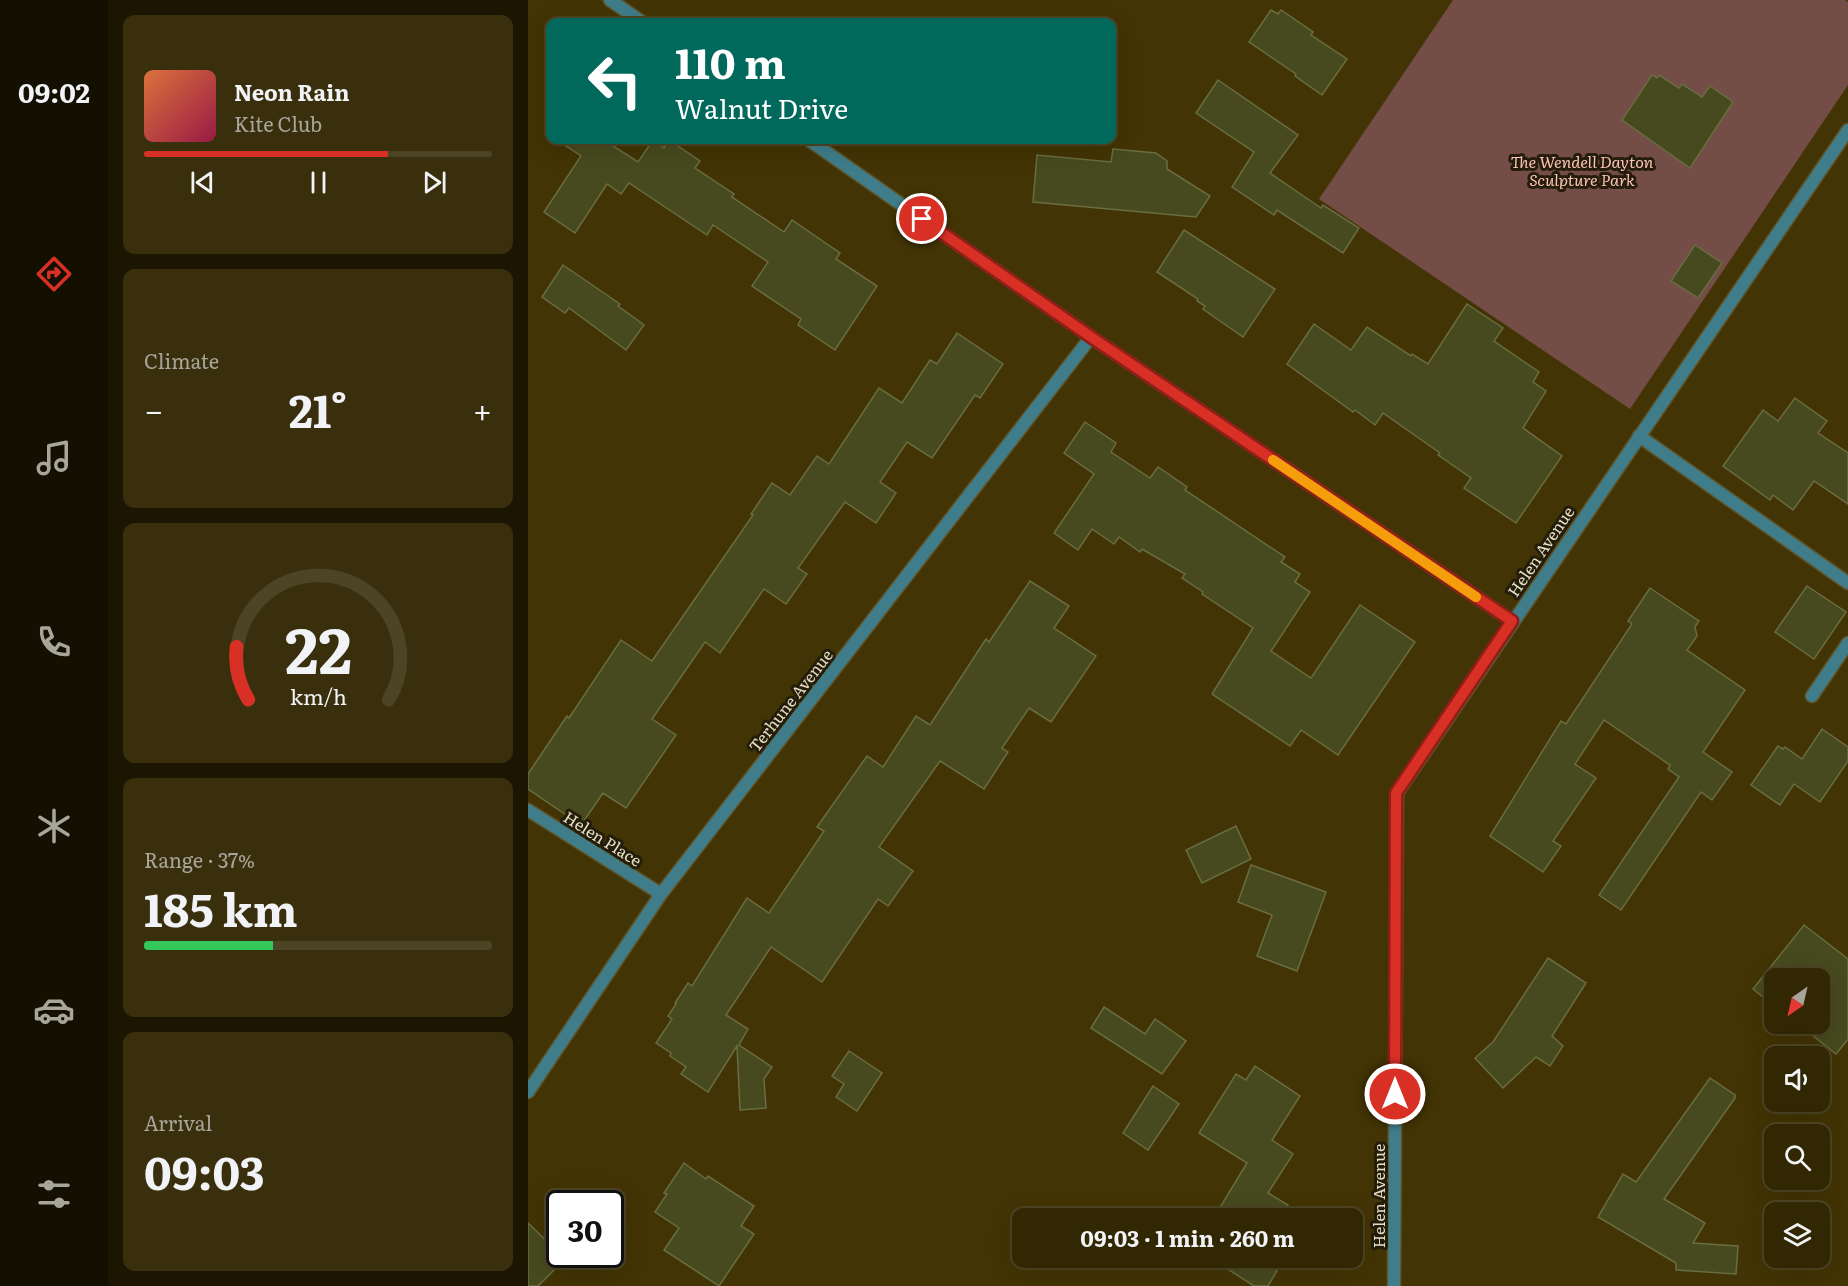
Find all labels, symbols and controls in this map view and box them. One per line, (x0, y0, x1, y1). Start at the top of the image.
text: 110 m (675, 30, 786, 92)
icon: left (576, 42, 654, 120)
text: 09:02 (18, 71, 90, 111)
text: Neon Rain (234, 75, 350, 108)
text: Walnut Drive (675, 87, 848, 127)
text: Kite Club (234, 108, 322, 138)
park label: The Wendell Dayton Sculpture Park (1511, 149, 1654, 191)
icon: previous (186, 166, 219, 199)
icon: pause (302, 166, 335, 199)
icon: next (418, 166, 451, 199)
pin (896, 193, 947, 244)
icon: arrive (905, 202, 938, 235)
icon: directions (33, 253, 75, 295)
text: Climate (144, 345, 219, 375)
text: 21° (289, 375, 347, 442)
text: − (144, 384, 163, 433)
text: + (473, 384, 492, 433)
icon: music (33, 437, 75, 479)
street label: Helen Avenue (1501, 501, 1579, 601)
text: 22 (284, 601, 352, 693)
icon: phone (33, 621, 75, 663)
street label: Terhune Avenue (742, 644, 838, 756)
text: km/h (289, 680, 347, 712)
street label: Helen Place (559, 804, 647, 872)
icon: climate (33, 805, 75, 847)
text: Range · 37% (144, 844, 255, 874)
text: 185 km (144, 874, 298, 941)
north arrow (1764, 968, 1830, 1034)
map controls (1764, 968, 1830, 1268)
icon: car (33, 989, 75, 1031)
button: sound (1764, 1046, 1830, 1112)
position arrow (1363, 1062, 1427, 1126)
text: Arrival (144, 1107, 212, 1137)
button: search (1764, 1124, 1830, 1190)
text: 09:03 (144, 1137, 265, 1204)
street label: Helen Avenue (1366, 1144, 1390, 1248)
icon: filters (33, 1173, 75, 1215)
speed limit sign: 30 (546, 1190, 624, 1268)
button: layers (1764, 1202, 1830, 1268)
text: 09:03 · 1 min · 260 m (1080, 1221, 1295, 1254)

